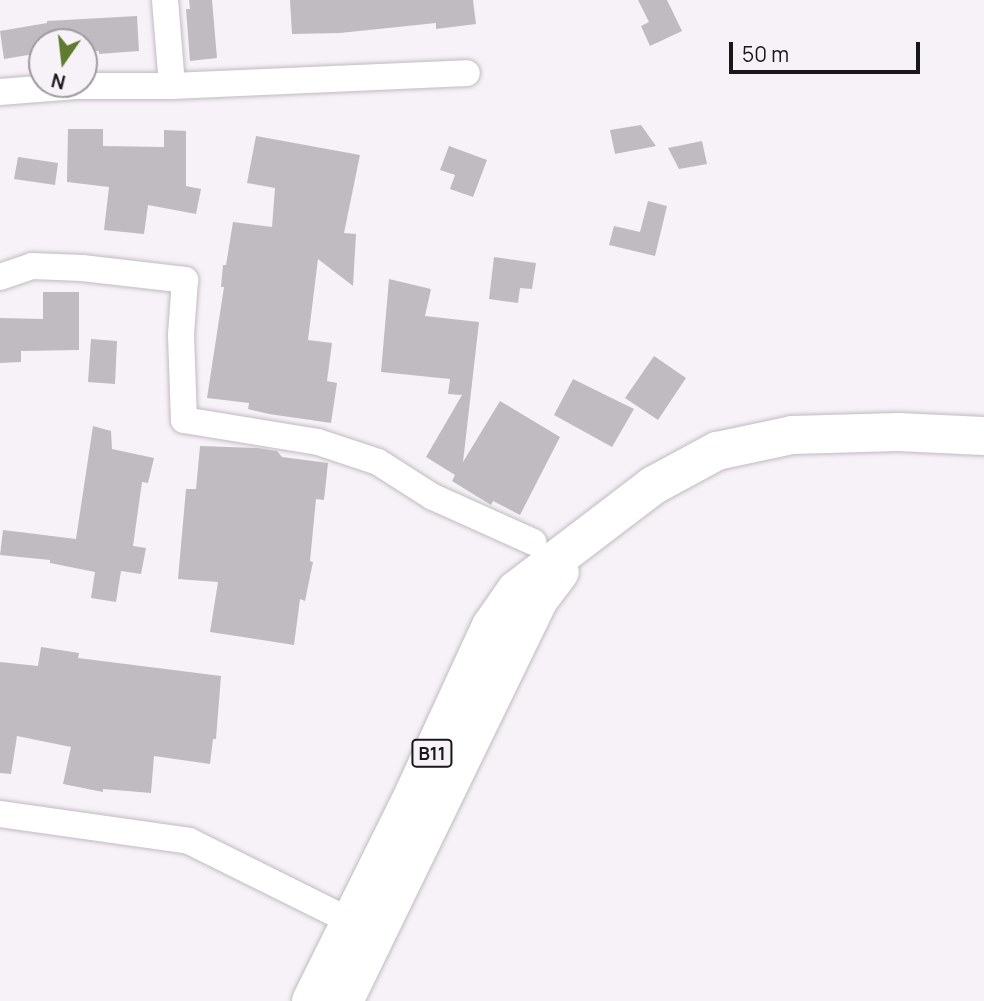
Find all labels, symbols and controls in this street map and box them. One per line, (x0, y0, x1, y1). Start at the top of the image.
north arrow (28, 28, 98, 98)
scale bar (732, 28, 923, 72)
text: 50 m (742, 40, 789, 68)
text: N (49, 67, 68, 96)
road number: B11 (411, 738, 453, 768)

